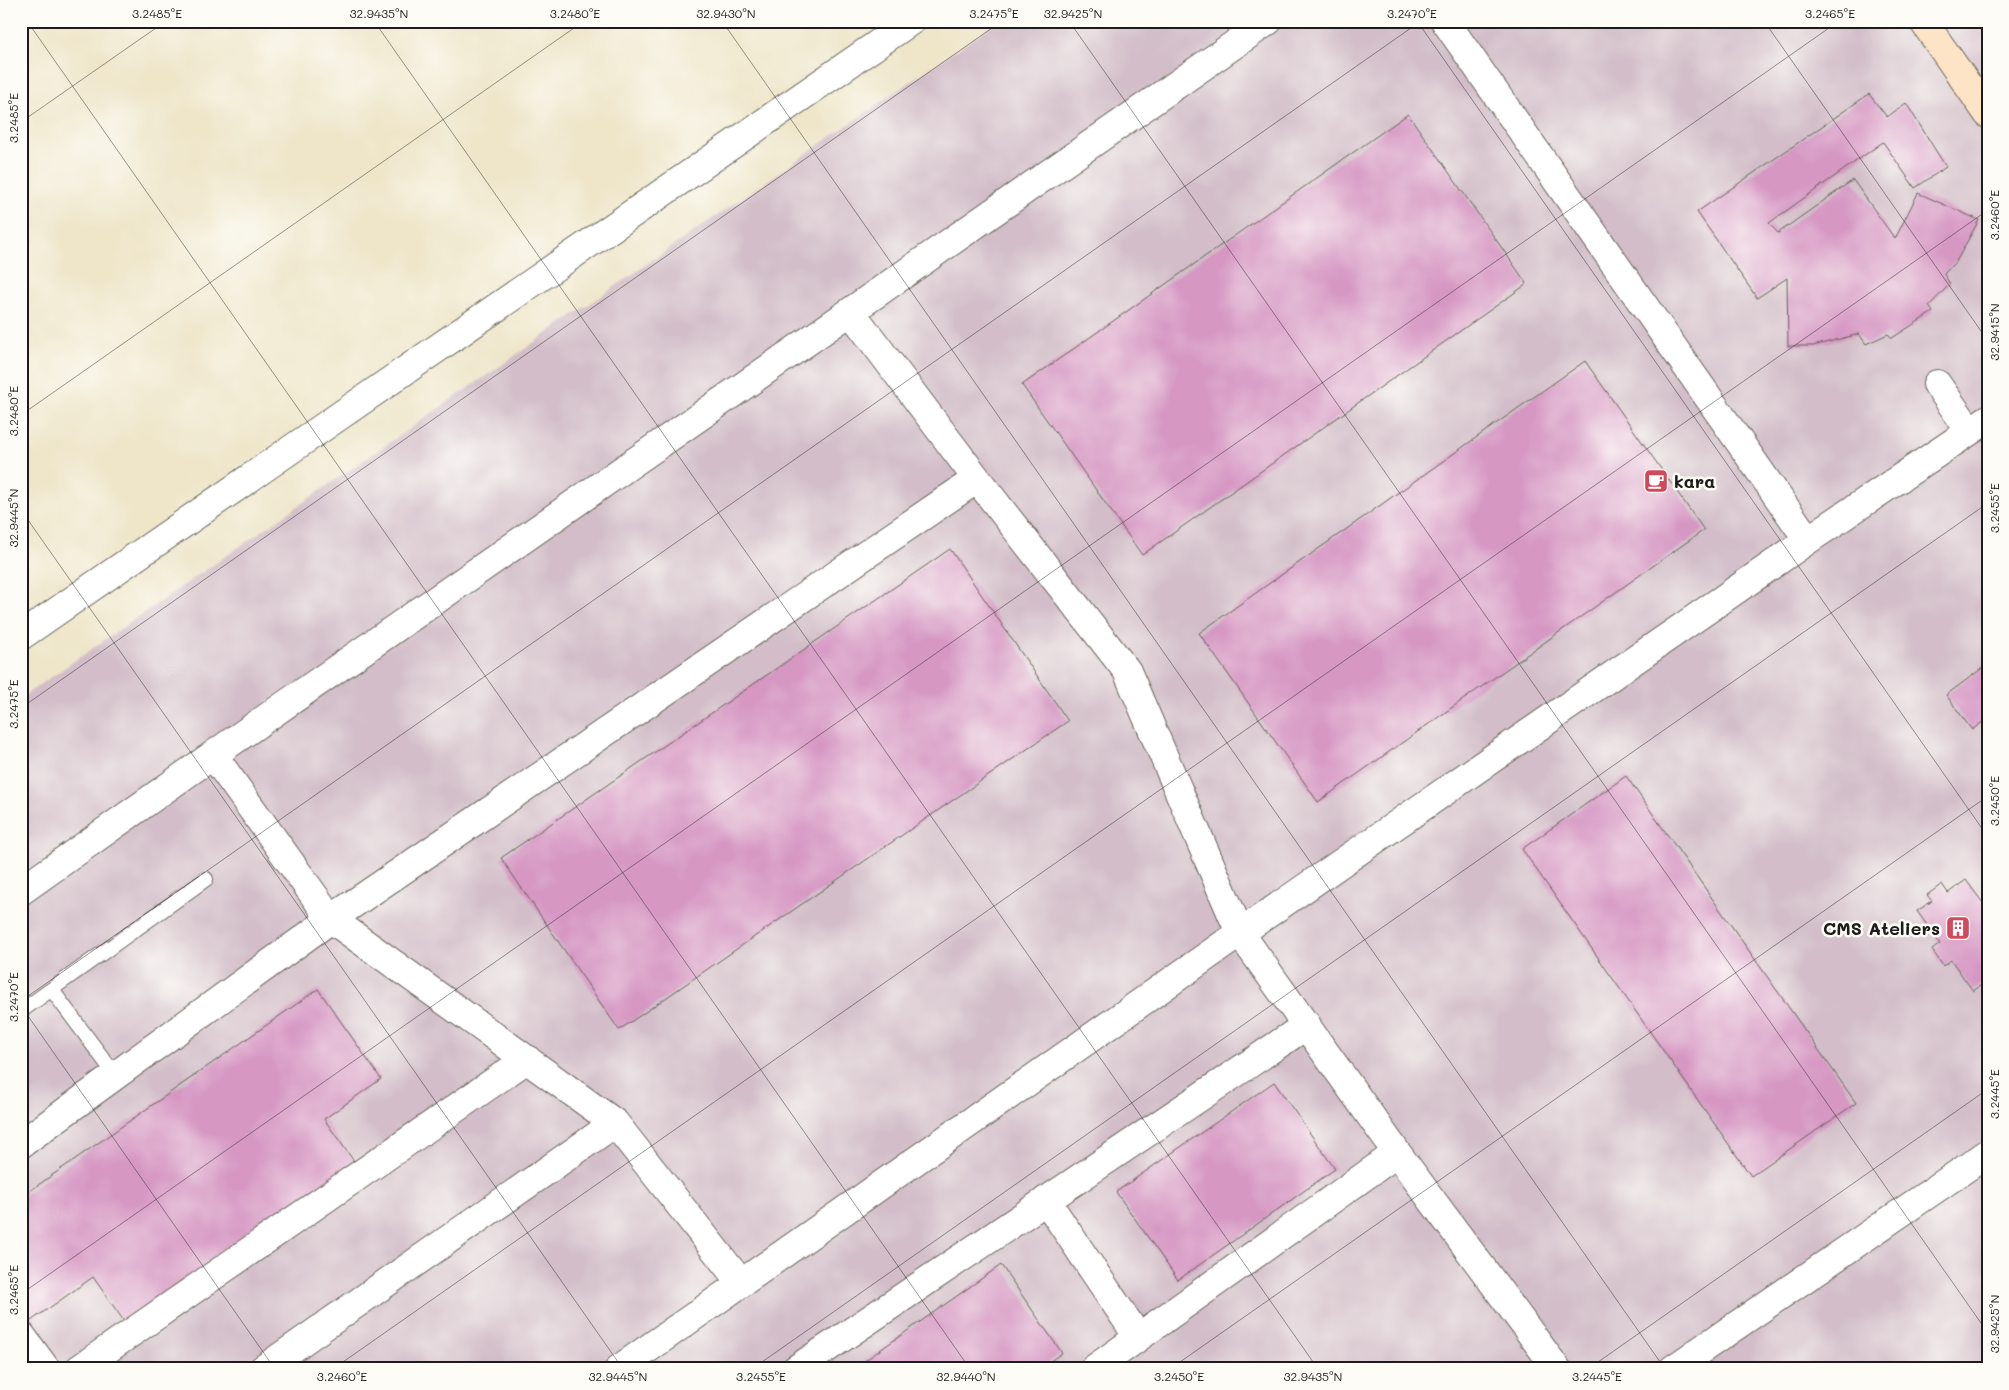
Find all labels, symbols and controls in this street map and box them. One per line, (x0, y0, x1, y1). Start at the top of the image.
text: 3.2485°E (132, 5, 182, 21)
text: 32.9435°N (350, 5, 408, 21)
text: 3.2480°E (550, 5, 600, 21)
text: 32.9430°N (696, 5, 756, 21)
text: 3.2475°E (969, 5, 1019, 21)
text: 32.9425°N (1044, 5, 1102, 21)
text: 3.2470°E (1387, 5, 1437, 21)
text: 3.2465°E (1805, 5, 1855, 21)
text: 3.2485°E (5, 93, 21, 143)
text: 3.2460°E (1986, 190, 2002, 240)
text: 32.9415°N (1986, 303, 2002, 361)
text: 3.2480°E (5, 386, 21, 436)
cafe icon: kara (1643, 468, 1669, 494)
place label: kara (1674, 469, 1715, 493)
text: 3.2455°E (1986, 483, 2002, 533)
text: 32.9445°N (5, 489, 21, 547)
text: 3.2475°E (5, 679, 21, 729)
text: 3.2450°E (1986, 776, 2002, 826)
building icon: CMS Ateliers (1945, 915, 1971, 941)
place label: CMS Ateliers (1823, 916, 1940, 940)
text: 3.2470°E (5, 972, 21, 1022)
text: 3.2445°E (1986, 1069, 2002, 1119)
text: 3.2465°E (5, 1265, 21, 1315)
text: 32.9425°N (1986, 1295, 2002, 1353)
text: 3.2460°E (317, 1368, 367, 1384)
text: 32.9445°N (589, 1368, 647, 1384)
text: 3.2455°E (736, 1368, 786, 1384)
text: 32.9440°N (936, 1368, 996, 1384)
text: 3.2450°E (1154, 1368, 1204, 1384)
text: 32.9435°N (1284, 1368, 1342, 1384)
text: 3.2445°E (1572, 1368, 1622, 1384)

